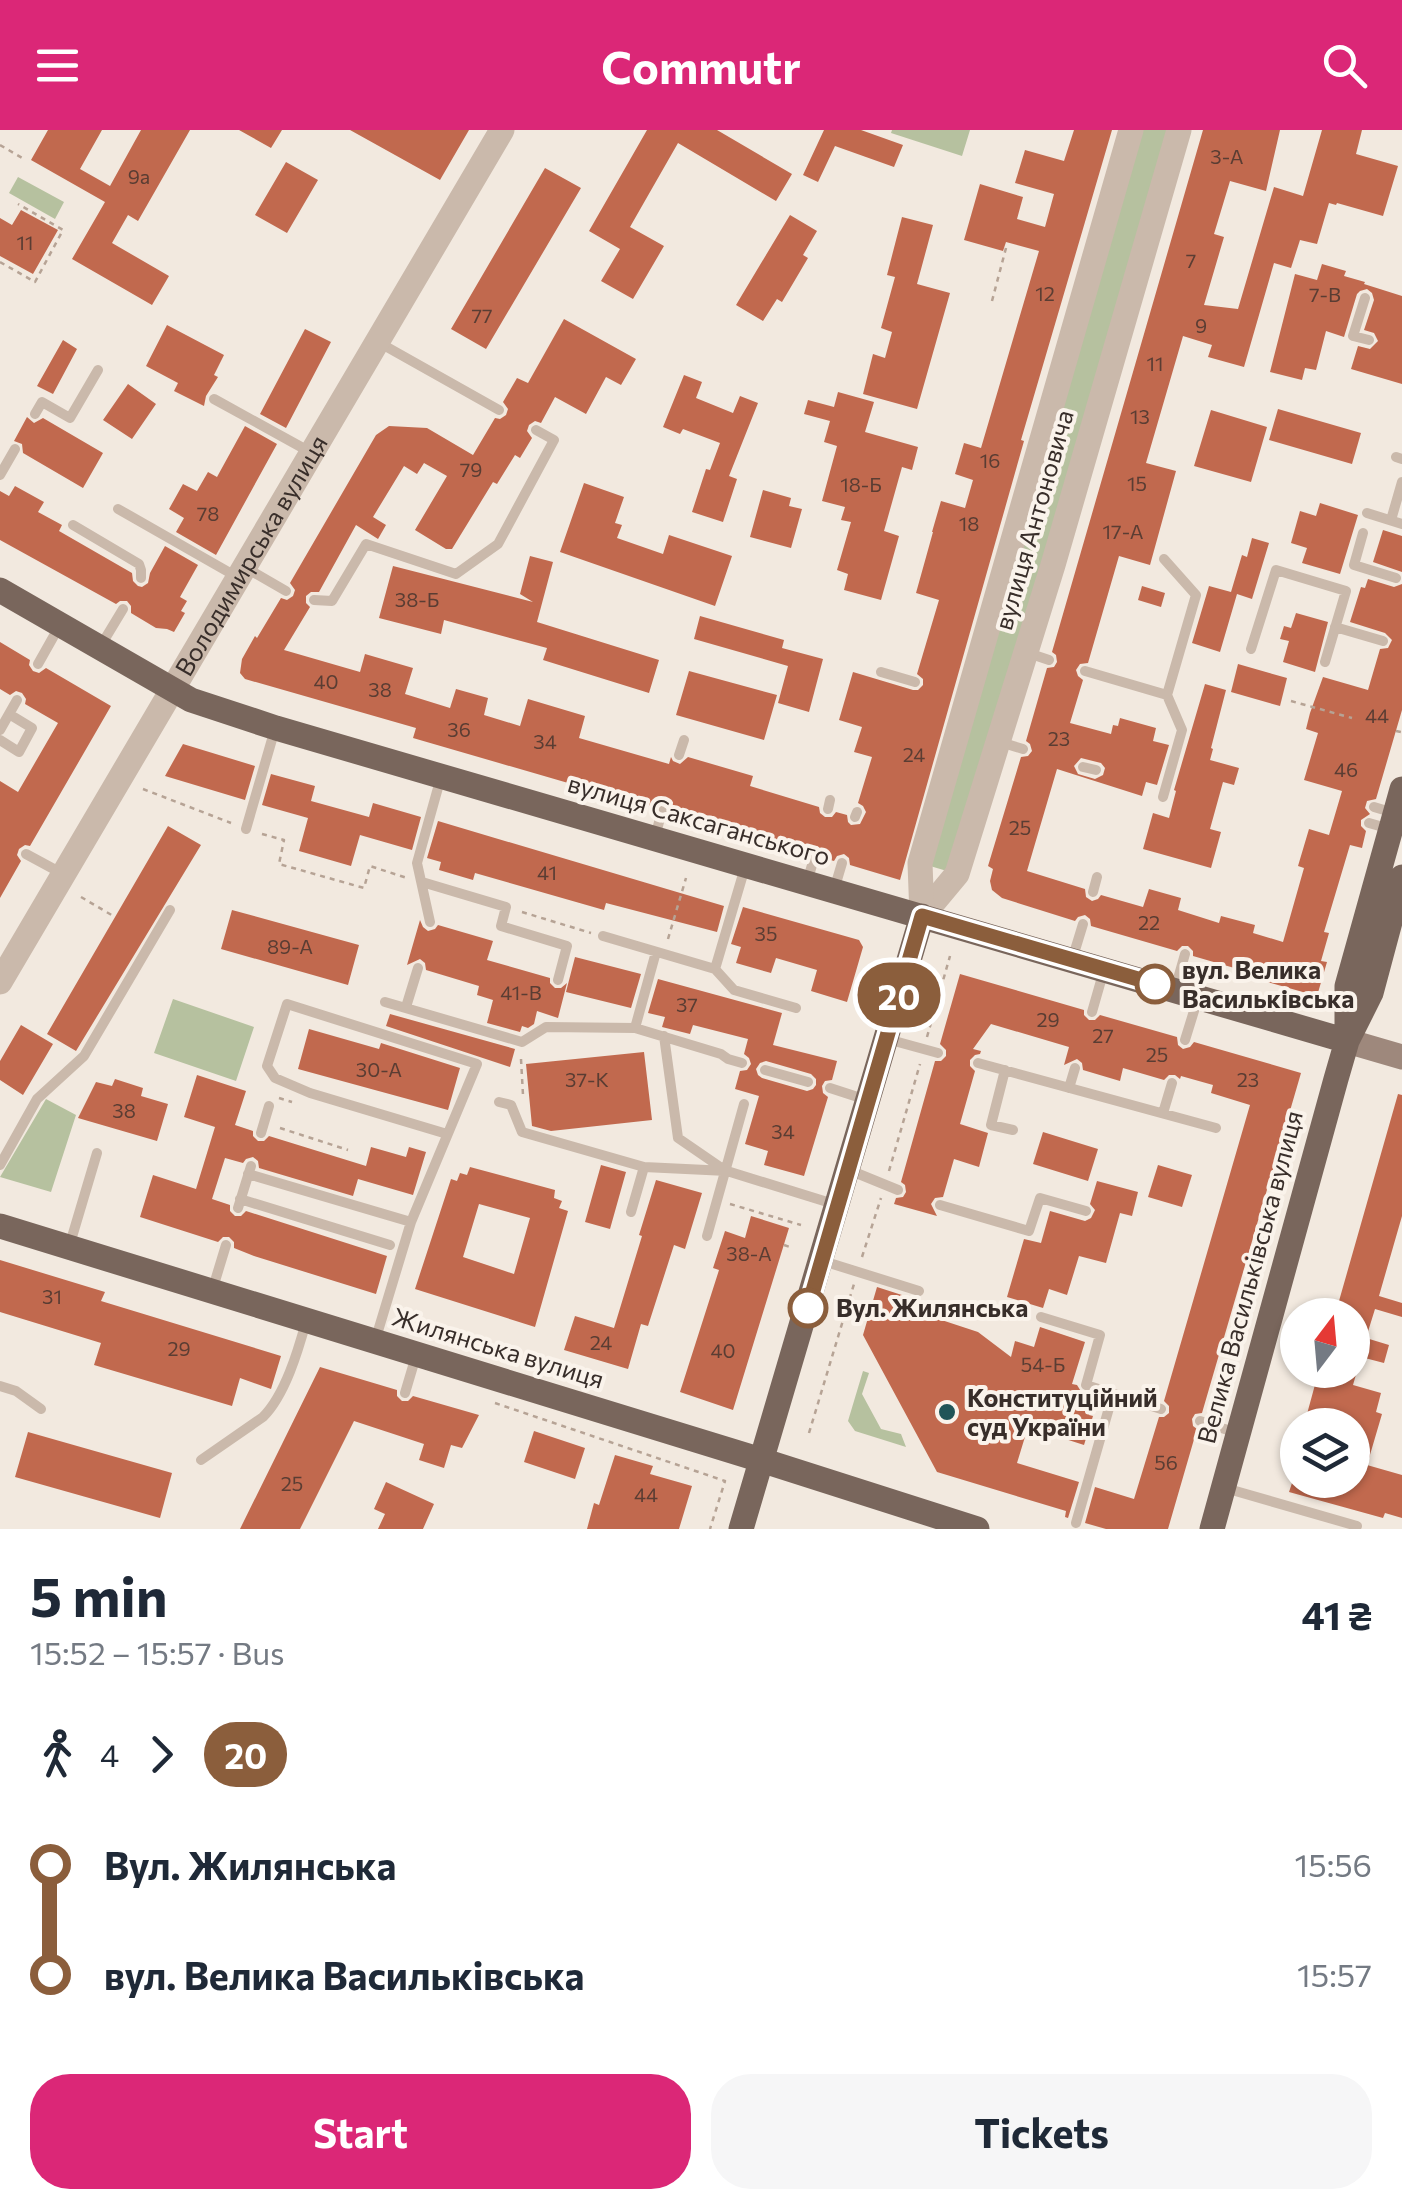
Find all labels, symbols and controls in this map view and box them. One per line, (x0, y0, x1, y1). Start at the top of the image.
icon: menu (30, 38, 85, 93)
text: Commutr (601, 38, 801, 93)
icon: search (1317, 38, 1372, 93)
house number: 3-А (1210, 144, 1244, 168)
house number: 9а (128, 164, 150, 188)
house number: 11 (16, 230, 34, 254)
house number: 7 (1186, 248, 1196, 272)
house number: 12 (1035, 281, 1055, 305)
house number: 7-В (1309, 282, 1341, 306)
house number: 77 (471, 303, 493, 327)
house number: 9 (1195, 313, 1207, 337)
house number: 11 (1146, 351, 1164, 375)
house number: 13 (1130, 404, 1150, 428)
street label: вулиця Антоновича (987, 406, 1079, 633)
street label: Володимирська вулиця (168, 429, 333, 681)
house number: 16 (980, 448, 1000, 472)
house number: 79 (460, 457, 482, 481)
house number: 15 (1127, 471, 1147, 495)
house number: 18-Б (840, 472, 882, 496)
house number: 78 (197, 501, 219, 525)
house number: 18 (959, 511, 979, 535)
house number: 17-А (1103, 519, 1144, 543)
house number: 38-Б (395, 587, 439, 611)
house number: 40 (313, 669, 339, 693)
house number: 38 (368, 677, 392, 701)
house number: 44 (1365, 703, 1389, 727)
house number: 36 (447, 717, 471, 741)
house number: 23 (1048, 726, 1070, 750)
house number: 34 (533, 729, 557, 753)
house number: 24 (903, 742, 925, 766)
house number: 46 (1334, 757, 1358, 781)
street label: вулиця Саксаганського (565, 767, 834, 871)
house number: 25 (1009, 815, 1031, 839)
house number: 41 (537, 860, 557, 884)
house number: 22 (1138, 910, 1160, 934)
house number: 35 (755, 921, 777, 945)
house number: 89-А (267, 934, 313, 958)
place label: вул. Велика Васильківська (1182, 954, 1354, 1013)
line badge: 20 (854, 962, 944, 1028)
marker: вул. Велика Васильківська (1136, 965, 1174, 1003)
text: 20 (878, 974, 920, 1017)
house number: 41-В (500, 980, 542, 1004)
house number: 37 (676, 992, 698, 1016)
house number: 29 (1036, 1007, 1060, 1031)
house number: 27 (1092, 1023, 1114, 1047)
house number: 25 (1146, 1042, 1168, 1066)
house number: 30-А (356, 1057, 402, 1081)
house number: 37-К (565, 1067, 609, 1091)
house number: 23 (1237, 1067, 1259, 1091)
house number: 38 (112, 1098, 136, 1122)
street label: Велика Васильківська вулиця (1190, 1107, 1308, 1447)
house number: 34 (771, 1119, 795, 1143)
house number: 38-А (726, 1241, 772, 1265)
house number: 31 (42, 1284, 62, 1308)
marker: Вул. Жилянська (789, 1289, 827, 1327)
place label: Вул. Жилянська (836, 1292, 1028, 1322)
north arrow (1280, 1298, 1370, 1388)
map controls (1280, 1298, 1370, 1498)
street label: Жилянська вулиця (389, 1301, 608, 1394)
house number: 24 (590, 1330, 612, 1354)
house number: 29 (167, 1336, 191, 1360)
house number: 40 (710, 1338, 736, 1362)
house number: 54-Б (1021, 1352, 1065, 1376)
place label: Конституційний суд України (967, 1382, 1158, 1441)
marker: Конституційний суд України (936, 1401, 958, 1423)
button: layers (1280, 1408, 1370, 1498)
house number: 56 (1154, 1450, 1178, 1474)
house number: 25 (281, 1471, 303, 1495)
house number: 44 (634, 1482, 658, 1506)
text: 5 min (30, 1561, 168, 1628)
text: 41 ₴ (1302, 1591, 1372, 1638)
text: 15:52 – 15:57 · Bus (30, 1632, 285, 1672)
icon: walk (30, 1727, 85, 1782)
icon: forward (134, 1727, 189, 1782)
text: 20 (224, 1733, 267, 1776)
text: 4 (100, 1734, 119, 1774)
text: Вул. Жилянська (104, 1841, 396, 1888)
text: 15:56 (1295, 1844, 1372, 1884)
text: вул. Велика Васильківська (104, 1951, 584, 1998)
text: 15:57 (1297, 1954, 1372, 1994)
button: Start (30, 2074, 691, 2189)
button: Tickets (711, 2074, 1372, 2189)

